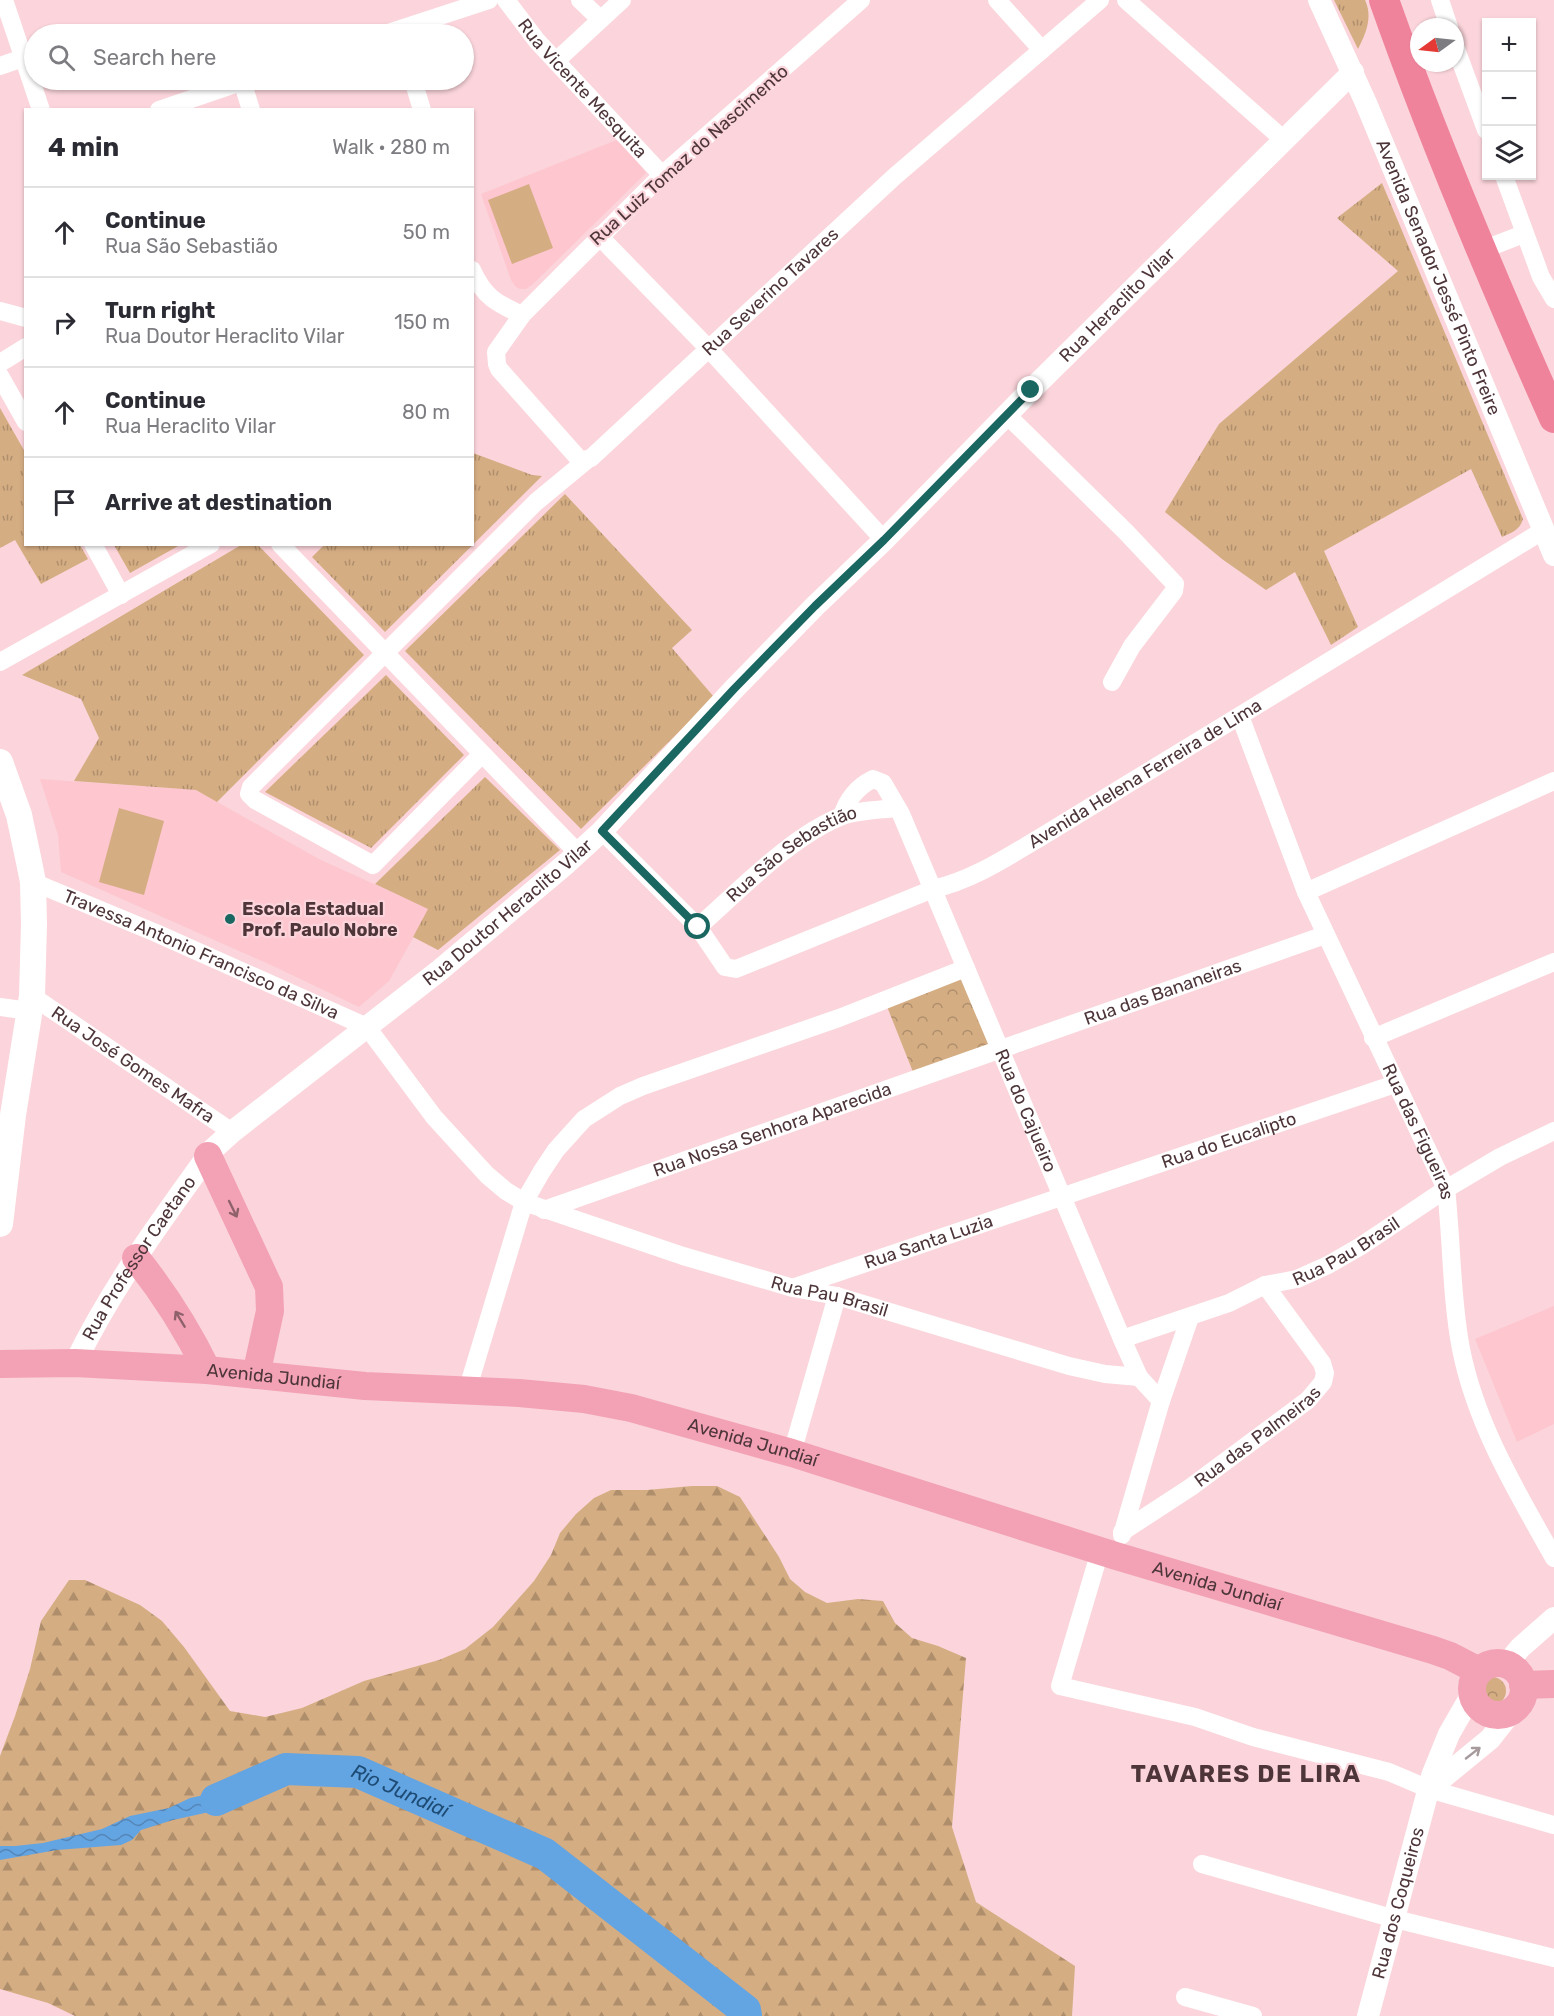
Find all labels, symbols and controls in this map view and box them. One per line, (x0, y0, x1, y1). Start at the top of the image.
street label: Rua Vicente Mesquita (513, 14, 652, 163)
north arrow (1410, 18, 1464, 72)
map controls (1482, 18, 1536, 180)
button: + (1482, 18, 1536, 72)
search box (24, 24, 474, 90)
icon: search (45, 41, 78, 74)
text: Search here (93, 44, 216, 71)
street label: Rua Luiz Tomaz do Nascimento (585, 60, 793, 250)
button: − (1482, 72, 1536, 126)
button: layers (1482, 126, 1536, 180)
text: 4 min (48, 132, 119, 163)
text: Walk · 280 m (332, 135, 450, 159)
street label: Avenida Senador Jessé Pinto Freire (1371, 136, 1506, 419)
text: Continue (105, 207, 206, 234)
icon: ahead (48, 216, 81, 249)
text: 50 m (403, 220, 450, 244)
street label: Rua Severino Tavares (697, 223, 843, 360)
text: Rua São Sebastião (105, 234, 278, 258)
street label: Rua Heraclito Vilar (1055, 243, 1180, 367)
text: Turn right (105, 297, 215, 324)
icon: right (48, 306, 81, 339)
text: 150 m (394, 310, 450, 334)
text: Rua Doutor Heraclito Vilar (105, 324, 344, 348)
route end (1017, 376, 1043, 402)
text: Continue (105, 387, 206, 414)
icon: ahead (48, 396, 81, 429)
text: 80 m (402, 400, 450, 424)
text: Rua Heraclito Vilar (105, 414, 276, 438)
icon: arrive (48, 486, 81, 519)
text: Arrive at destination (105, 489, 332, 516)
street label: Avenida Helena Ferreira de Lima (1024, 694, 1266, 853)
street label: Rua São Sebastião (722, 801, 859, 907)
street label: Rua Doutor Heraclito Vilar (418, 834, 597, 990)
street label: Travessa Antonio Francisco da Silva (60, 885, 342, 1024)
place label: Escola Estadual Prof. Paulo Nobre (242, 898, 398, 941)
marker: Escola Estadual Prof. Paulo Nobre (223, 912, 237, 926)
route start (684, 913, 710, 939)
street label: Rua das Bananeiras (1081, 954, 1244, 1030)
street label: Rua José Gomes Mafra (47, 1001, 219, 1128)
street label: Rua do Cajueiro (990, 1046, 1061, 1175)
street label: Rua das Figueiras (1377, 1060, 1458, 1201)
street label: Rua Nossa Senhora Aparecida (650, 1078, 894, 1182)
street label: Rua do Eucalipto (1159, 1107, 1299, 1173)
street label: Rua Professor Caetano (78, 1172, 201, 1344)
one-way arrow (228, 1199, 240, 1217)
street label: Rua Santa Luzia (861, 1210, 996, 1274)
street label: Rua Pau Brasil (1289, 1212, 1404, 1291)
street label: Rua Pau Brasil (768, 1271, 891, 1322)
one-way arrow (173, 1311, 185, 1328)
street label: Avenida Jundiaí (206, 1359, 343, 1395)
street label: Rua das Palmeiras (1190, 1382, 1326, 1492)
street label: Avenida Jundiaí (686, 1413, 822, 1472)
street label: Avenida Jundiaí (1150, 1556, 1286, 1616)
one-way arrow (1465, 1746, 1481, 1759)
water label: Rio Jundiaí (348, 1759, 456, 1824)
district label: TAVARES DE LIRA (1131, 1760, 1361, 1788)
street label: Rua dos Coqueiros (1367, 1825, 1429, 1981)

